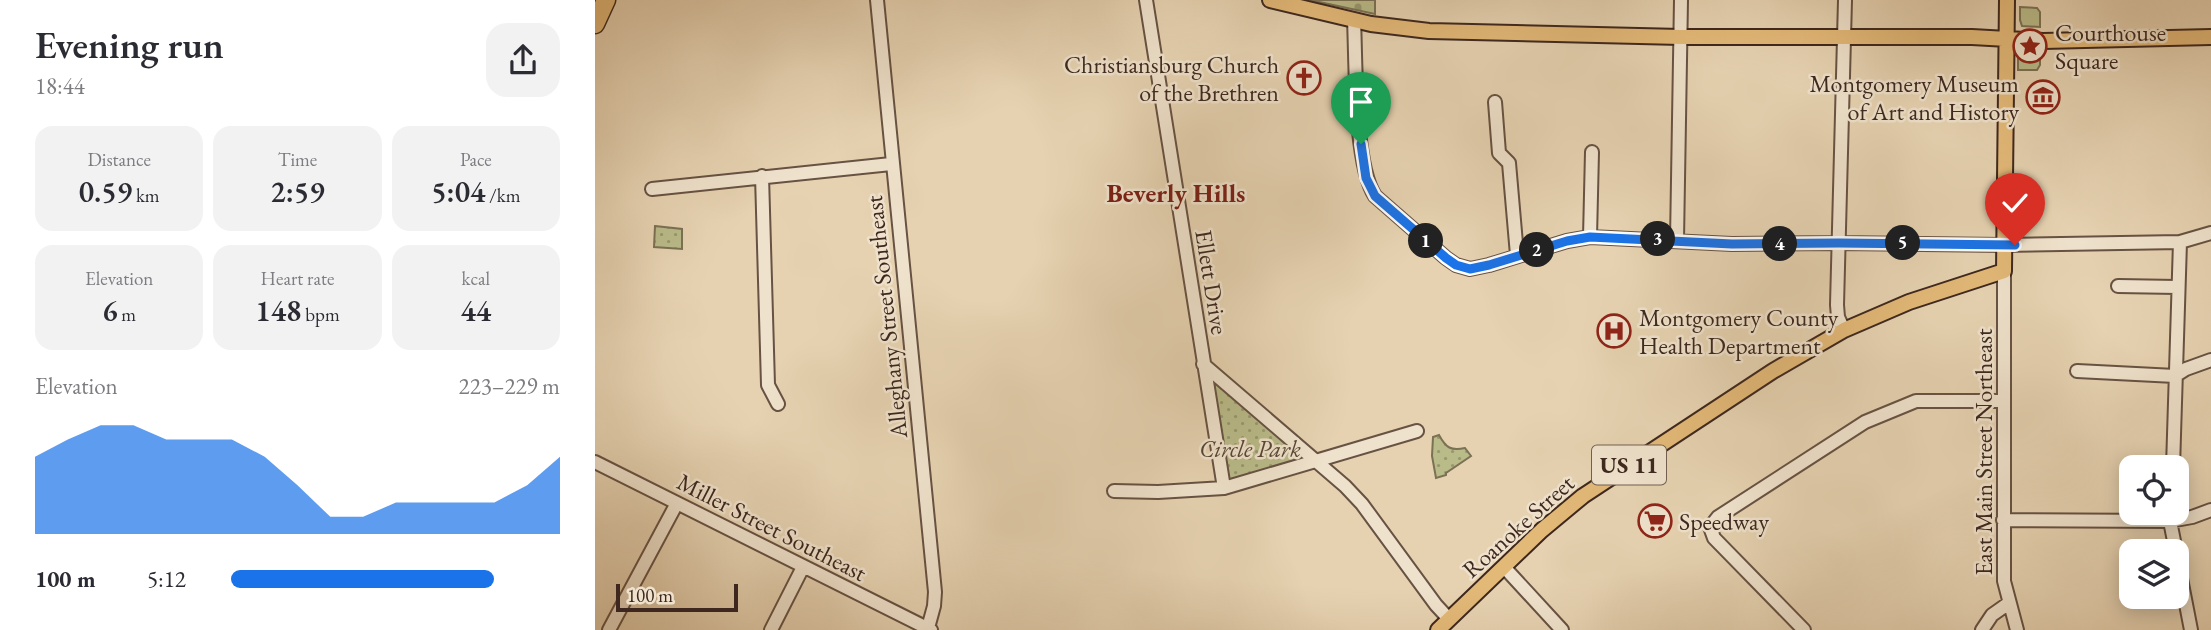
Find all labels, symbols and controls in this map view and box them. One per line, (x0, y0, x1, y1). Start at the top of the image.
place label: Courthouse Square (2055, 17, 2166, 76)
text: Evening run (35, 20, 224, 69)
button: share (486, 23, 560, 97)
place icon: Courthouse Square (2011, 27, 2049, 65)
place label: Christiansburg Church of the Brethren (1064, 49, 1279, 108)
church icon: Christiansburg Church of the Brethren (1285, 59, 1323, 97)
place label: Montgomery Museum of Art and History (1809, 68, 2019, 127)
text: 18:44 (35, 71, 85, 101)
pin (1331, 72, 1391, 144)
museum icon: Montgomery Museum of Art and History (2024, 78, 2062, 116)
icon: arrive (1342, 83, 1380, 121)
text: Distance (87, 147, 151, 172)
text: Time (278, 147, 317, 172)
text: Pace (460, 147, 492, 172)
text: 0.59 (79, 172, 132, 211)
text: 2:59 (270, 172, 325, 211)
text: 5:04 (431, 172, 485, 211)
pin (1985, 173, 2045, 245)
district label: Beverly Hills (1107, 176, 1245, 210)
text: km (132, 183, 160, 208)
text: /km (485, 183, 521, 208)
icon: check (1996, 184, 2034, 222)
street label: Alleghany Street Southeast (858, 193, 914, 441)
pin: 3 (1641, 222, 1675, 256)
pin: 1 (1409, 224, 1443, 258)
text: 3 (1652, 226, 1663, 251)
pin: 4 (1763, 226, 1797, 262)
pin: 5 (1885, 226, 1921, 260)
street label: Ellett Drive (1188, 227, 1236, 337)
text: 1 (1420, 228, 1431, 253)
text: 5 (1897, 230, 1908, 255)
text: 4 (1774, 231, 1785, 256)
pin: 2 (1520, 232, 1555, 268)
text: 2 (1531, 237, 1542, 262)
text: Elevation (85, 266, 153, 291)
text: Heart rate (261, 266, 334, 291)
text: kcal (462, 266, 490, 291)
text: 6 (102, 291, 118, 330)
text: 148 (255, 291, 301, 330)
text: 44 (460, 291, 491, 330)
text: m (118, 302, 136, 327)
text: bpm (301, 302, 340, 327)
place label: Montgomery County Health Department (1639, 302, 1839, 361)
hospital icon: Montgomery County Health Department (1595, 312, 1633, 350)
street label: East Main Street Northeast (1968, 328, 1999, 576)
text: Elevation (35, 371, 118, 401)
text: 223–229 m (459, 371, 560, 401)
park label: Circle Park (1199, 433, 1301, 464)
road number: US 11 (1592, 446, 1666, 485)
map controls (2119, 455, 2189, 609)
button: locate (2119, 455, 2189, 525)
street label: Miller Street Southeast (672, 466, 872, 588)
street label: Roanoke Street (1455, 467, 1581, 585)
supermarket icon: Speedway (1636, 502, 1674, 540)
place label: Speedway (1679, 506, 1769, 537)
button: layers (2119, 539, 2189, 609)
text: 100 m (35, 564, 96, 594)
text: 5:12 (147, 564, 186, 594)
scale bar (616, 581, 739, 613)
text: 100 m (627, 583, 673, 608)

